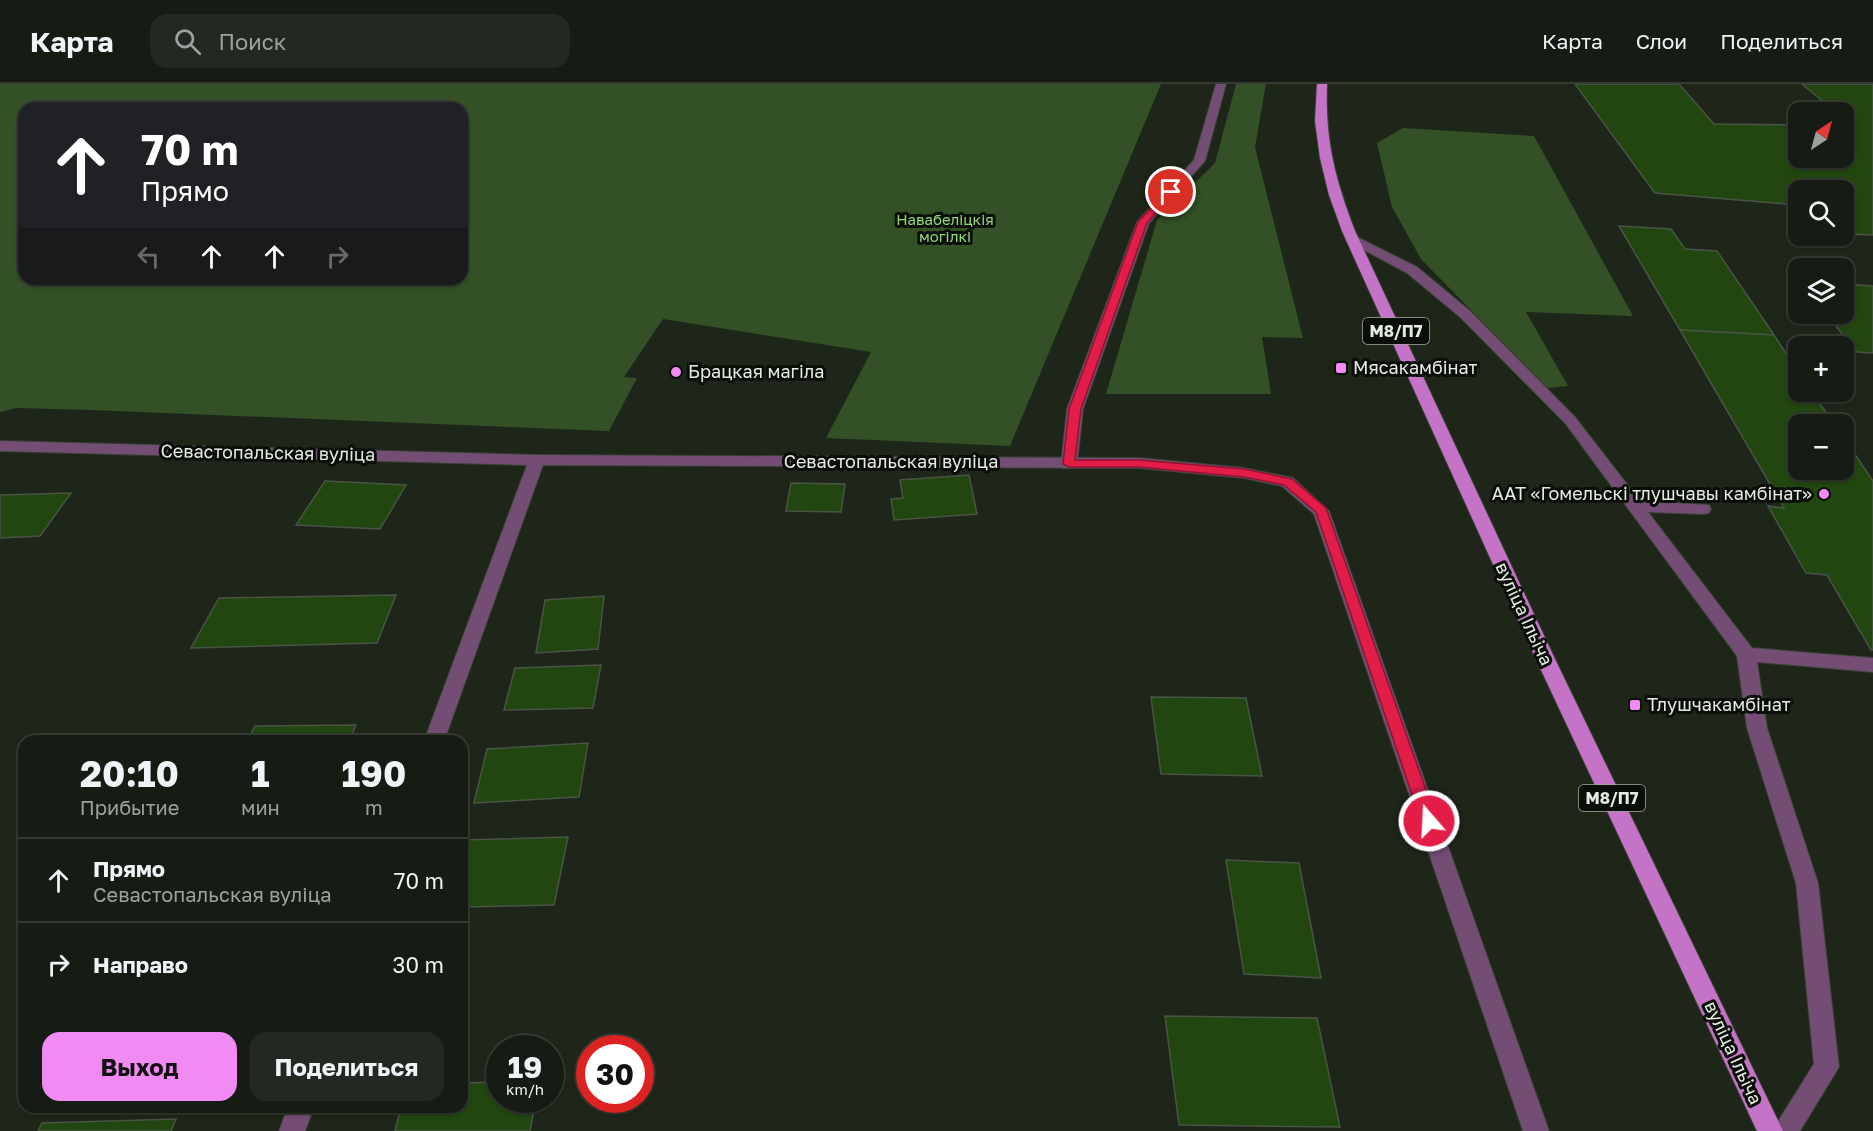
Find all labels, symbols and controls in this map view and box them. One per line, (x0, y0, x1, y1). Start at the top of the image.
search box (150, 14, 570, 68)
text: Карта (30, 25, 114, 58)
icon: search (171, 25, 204, 58)
text: Поиск (219, 28, 286, 55)
text: Карта (1542, 28, 1603, 54)
text: Слои (1636, 28, 1687, 54)
text: Поделиться (1720, 28, 1843, 54)
north arrow (1788, 102, 1854, 168)
map controls (1788, 102, 1854, 480)
text: 70 m (141, 124, 238, 174)
icon: ahead (42, 126, 120, 204)
pin (1145, 166, 1196, 217)
text: Прямо (141, 175, 229, 207)
icon: arrive (1154, 175, 1187, 208)
button: search (1788, 180, 1854, 246)
park label: Навабеліцкія могілкі (896, 210, 994, 245)
icon: left (132, 240, 165, 273)
icon: ahead (195, 240, 228, 273)
icon: ahead (258, 240, 291, 273)
icon: right (321, 240, 354, 273)
button: layers (1788, 258, 1854, 324)
road number: М8/П7 (1363, 318, 1429, 344)
button: + (1788, 336, 1854, 402)
place label: Мясакамбінат (1353, 356, 1478, 378)
place label: Брацкая магіла (688, 360, 824, 382)
marker: Мясакамбінат (1334, 361, 1348, 375)
marker: Брацкая магіла (669, 365, 683, 379)
button: − (1788, 414, 1854, 480)
street label: Севастопальская вуліца (160, 439, 376, 465)
street label: Севастопальская вуліца (784, 450, 998, 472)
place label: ААТ «Гомельскі тлушчавы камбінат» (1492, 482, 1812, 504)
marker: ААТ «Гомельскі тлушчавы камбінат» (1817, 487, 1831, 501)
street label: вуліца Ільіча (1491, 558, 1558, 669)
place label: Тлушчакамбінат (1647, 693, 1791, 715)
marker: Тлушчакамбінат (1628, 698, 1642, 712)
text: 20:10 (80, 752, 179, 795)
text: 1 (251, 752, 270, 795)
text: 190 (341, 752, 406, 795)
road number: М8/П7 (1579, 785, 1645, 811)
position arrow (1397, 789, 1461, 853)
text: Прибытие (80, 795, 179, 819)
text: мин (241, 795, 280, 819)
text: m (365, 795, 383, 819)
text: Прямо (93, 855, 165, 882)
icon: ahead (42, 864, 75, 897)
text: 70 m (394, 867, 444, 894)
text: Севастопальская вуліца (93, 882, 332, 906)
icon: right (42, 948, 75, 981)
text: Направо (93, 951, 188, 978)
text: 30 m (393, 951, 444, 978)
street label: вуліца Ільіча (1700, 997, 1767, 1108)
button: Выход (42, 1032, 237, 1101)
button: Поделиться (249, 1032, 444, 1101)
speed limit sign: 30 (576, 1035, 654, 1113)
text: 19 (508, 1049, 542, 1085)
text: km/h (506, 1080, 544, 1098)

